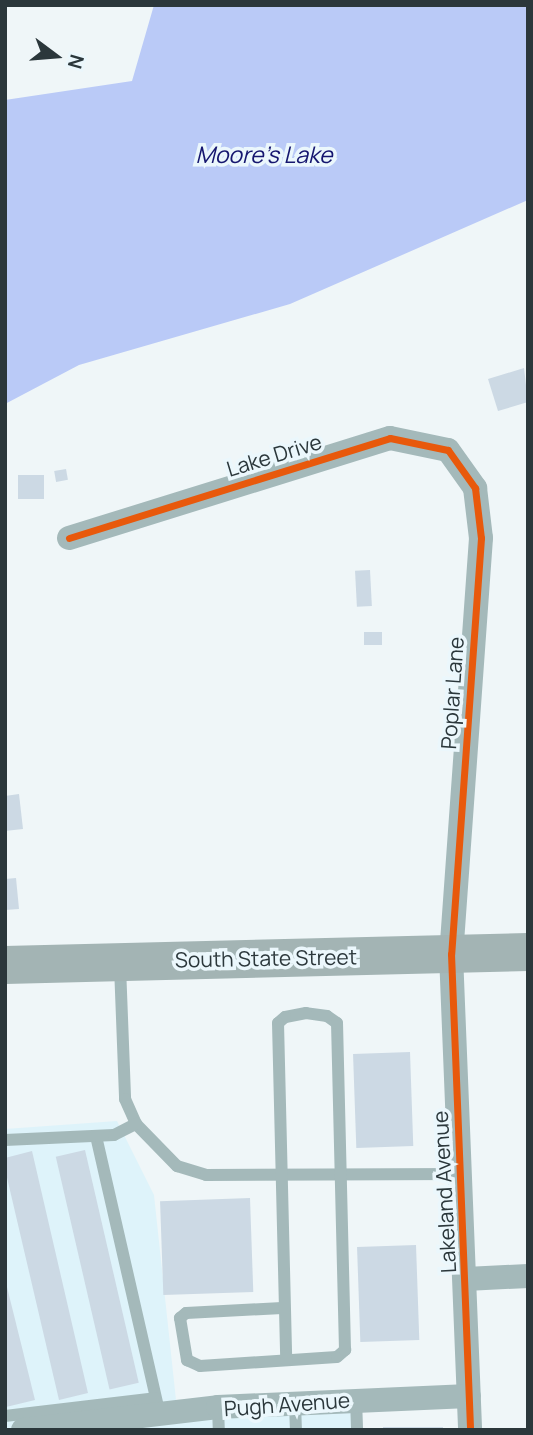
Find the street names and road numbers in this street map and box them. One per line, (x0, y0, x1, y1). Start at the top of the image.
street label: Lake Drive (223, 429, 325, 481)
street label: Poplar Lane (435, 636, 469, 750)
street label: South State Street (175, 944, 357, 972)
street label: Lakeland Avenue (427, 1110, 461, 1274)
street label: Pugh Avenue (223, 1387, 351, 1421)

